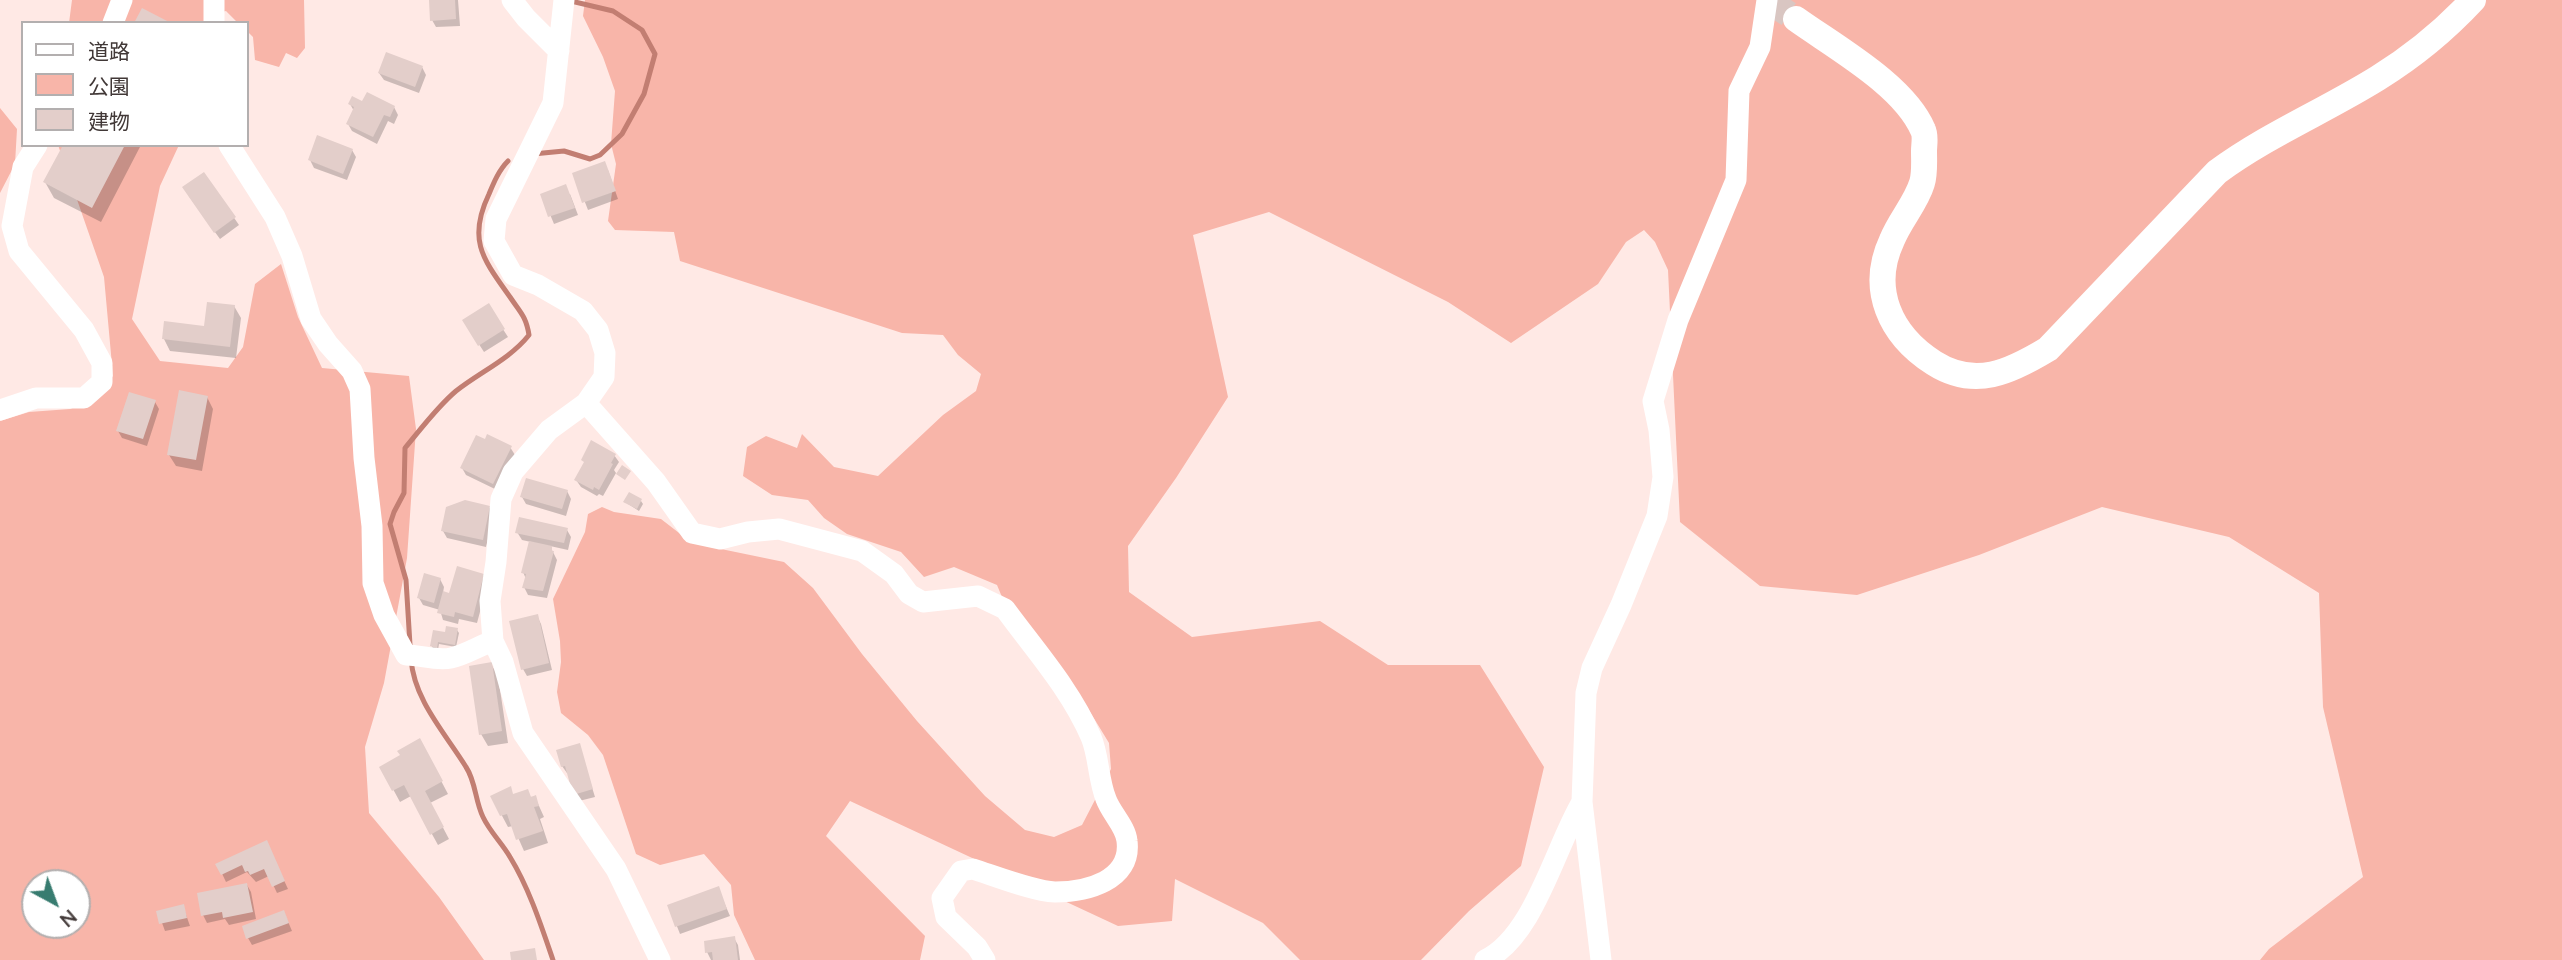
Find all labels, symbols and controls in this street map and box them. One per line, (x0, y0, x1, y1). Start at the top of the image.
legend (21, 21, 248, 147)
text: 道路 (88, 38, 130, 63)
text: 公園 (88, 73, 130, 98)
text: 建物 (88, 108, 130, 133)
north arrow (21, 869, 91, 939)
text: N (56, 905, 82, 932)

